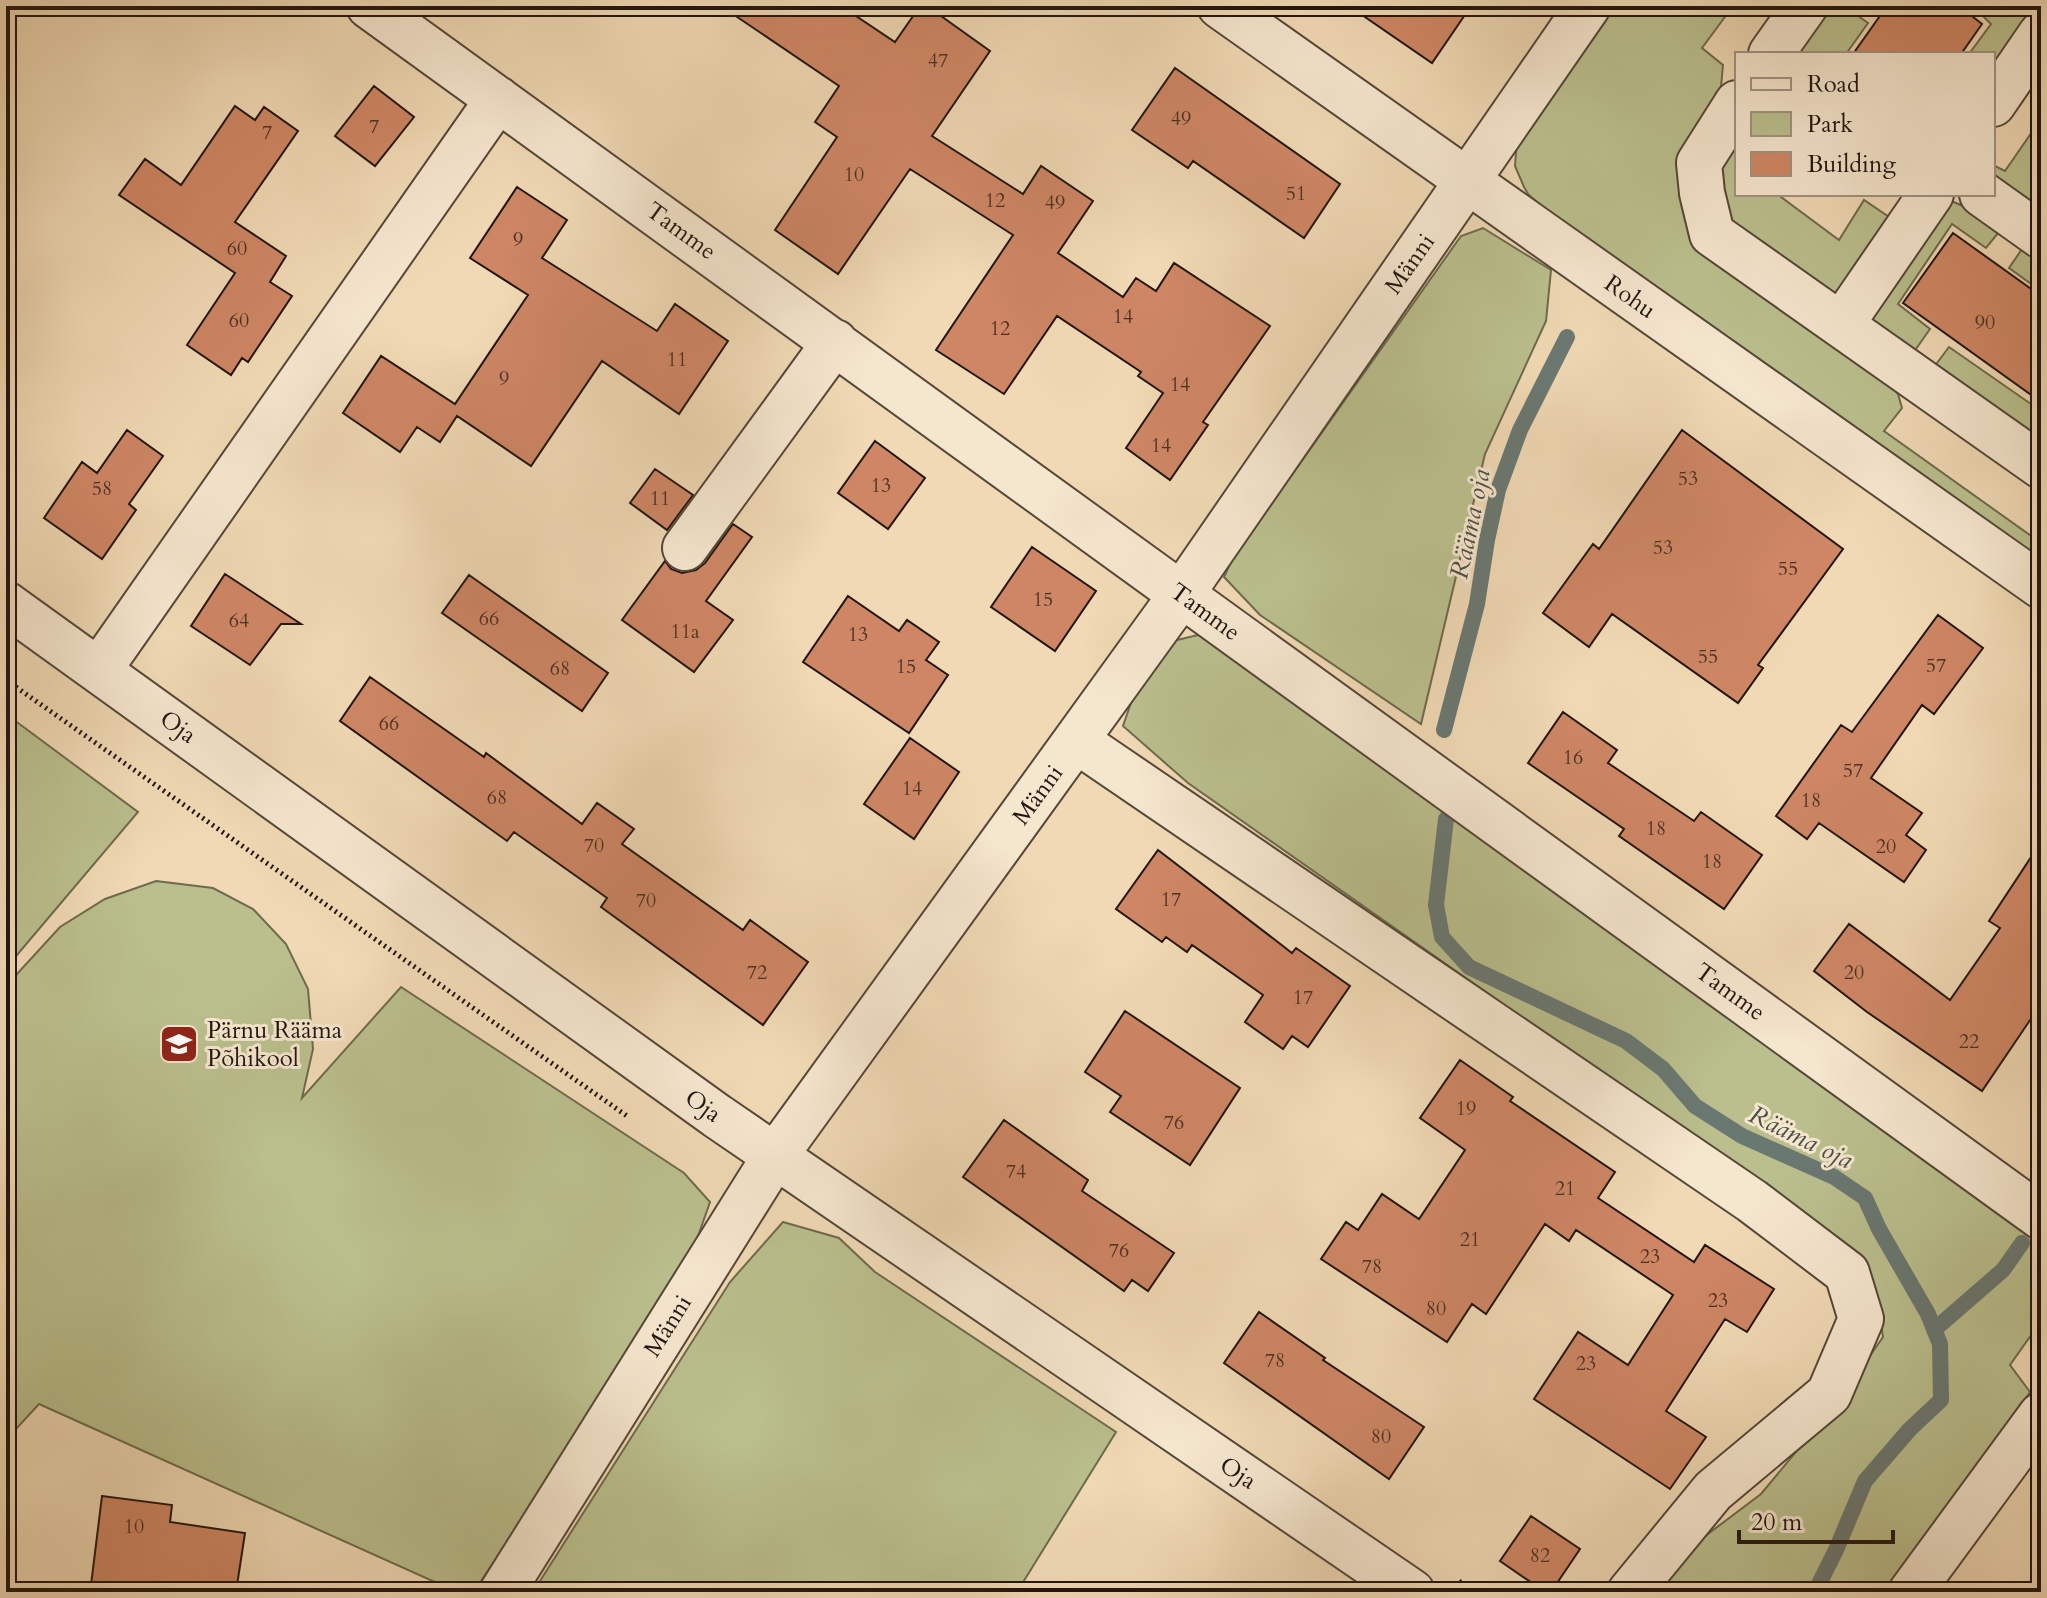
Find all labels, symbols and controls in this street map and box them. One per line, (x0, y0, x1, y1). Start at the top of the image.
house number: 47 (928, 47, 948, 74)
legend (1735, 52, 1995, 196)
text: Road (1807, 68, 1860, 101)
house number: 49 (1171, 105, 1191, 132)
text: Park (1807, 108, 1853, 141)
house number: 7 (369, 113, 379, 140)
house number: 7 (262, 119, 272, 146)
text: Building (1807, 148, 1897, 181)
house number: 10 (844, 161, 864, 188)
house number: 51 (1286, 180, 1306, 207)
house number: 12 (985, 187, 1005, 214)
house number: 49 (1045, 189, 1065, 216)
street label: Tamme (639, 194, 723, 268)
house number: 9 (513, 226, 523, 253)
street label: Männi (1377, 227, 1443, 301)
house number: 60 (227, 235, 247, 262)
street label: Rohu (1598, 267, 1662, 327)
house number: 14 (1113, 303, 1133, 330)
house number: 60 (229, 307, 249, 334)
house number: 90 (1975, 309, 1995, 336)
house number: 12 (990, 315, 1010, 342)
house number: 11 (667, 346, 687, 373)
house number: 9 (499, 365, 509, 392)
house number: 14 (1170, 371, 1190, 398)
house number: 14 (1151, 432, 1171, 459)
water label: Rääma oja (1441, 465, 1499, 582)
house number: 53 (1678, 465, 1698, 492)
house number: 13 (871, 472, 891, 499)
house number: 58 (92, 475, 112, 502)
house number: 11 (650, 485, 670, 512)
house number: 53 (1653, 534, 1673, 561)
house number: 55 (1778, 555, 1798, 582)
street label: Tamme (1163, 575, 1247, 649)
house number: 15 (1033, 586, 1053, 613)
house number: 66 (479, 605, 499, 632)
house number: 64 (229, 607, 249, 634)
house number: 11a (670, 618, 700, 645)
house number: 13 (848, 621, 868, 648)
house number: 55 (1698, 643, 1718, 670)
house number: 57 (1926, 652, 1946, 679)
house number: 15 (896, 653, 916, 680)
house number: 68 (550, 655, 570, 682)
street label: Oja (153, 703, 204, 752)
house number: 66 (379, 710, 399, 737)
house number: 16 (1563, 744, 1583, 771)
house number: 57 (1843, 757, 1863, 784)
street label: Männi (1005, 758, 1071, 832)
house number: 14 (902, 775, 922, 802)
house number: 68 (487, 784, 507, 811)
house number: 18 (1801, 787, 1821, 814)
house number: 18 (1646, 815, 1666, 842)
house number: 70 (584, 832, 604, 859)
house number: 20 (1876, 833, 1896, 860)
house number: 18 (1702, 848, 1722, 875)
house number: 17 (1161, 886, 1181, 913)
house number: 70 (636, 887, 656, 914)
street label: Tamme (1688, 955, 1772, 1029)
house number: 72 (747, 959, 767, 986)
house number: 20 (1844, 959, 1864, 986)
house number: 17 (1293, 984, 1313, 1011)
place label: Pärnu Rääma Põhikool (207, 1014, 343, 1075)
school or university icon: Pärnu Rääma Põhikool (158, 1023, 200, 1065)
house number: 22 (1959, 1028, 1979, 1055)
street label: Oja (678, 1082, 729, 1131)
house number: 19 (1456, 1095, 1476, 1122)
water label: Rääma oja (1743, 1097, 1859, 1177)
house number: 76 (1164, 1109, 1184, 1136)
house number: 74 (1006, 1158, 1026, 1185)
house number: 21 (1555, 1175, 1575, 1202)
house number: 21 (1460, 1226, 1480, 1253)
house number: 76 (1109, 1237, 1129, 1264)
house number: 23 (1640, 1243, 1660, 1270)
house number: 78 (1362, 1253, 1382, 1280)
house number: 23 (1708, 1287, 1728, 1314)
street label: Männi (636, 1289, 700, 1363)
house number: 80 (1426, 1295, 1446, 1322)
house number: 78 (1265, 1347, 1285, 1374)
house number: 23 (1576, 1350, 1596, 1377)
house number: 80 (1371, 1423, 1391, 1450)
street label: Oja (1213, 1449, 1263, 1498)
scale bar (1739, 1494, 1893, 1544)
text: 20 m (1751, 1506, 1803, 1539)
house number: 10 (124, 1513, 144, 1540)
house number: 82 (1530, 1542, 1550, 1569)

